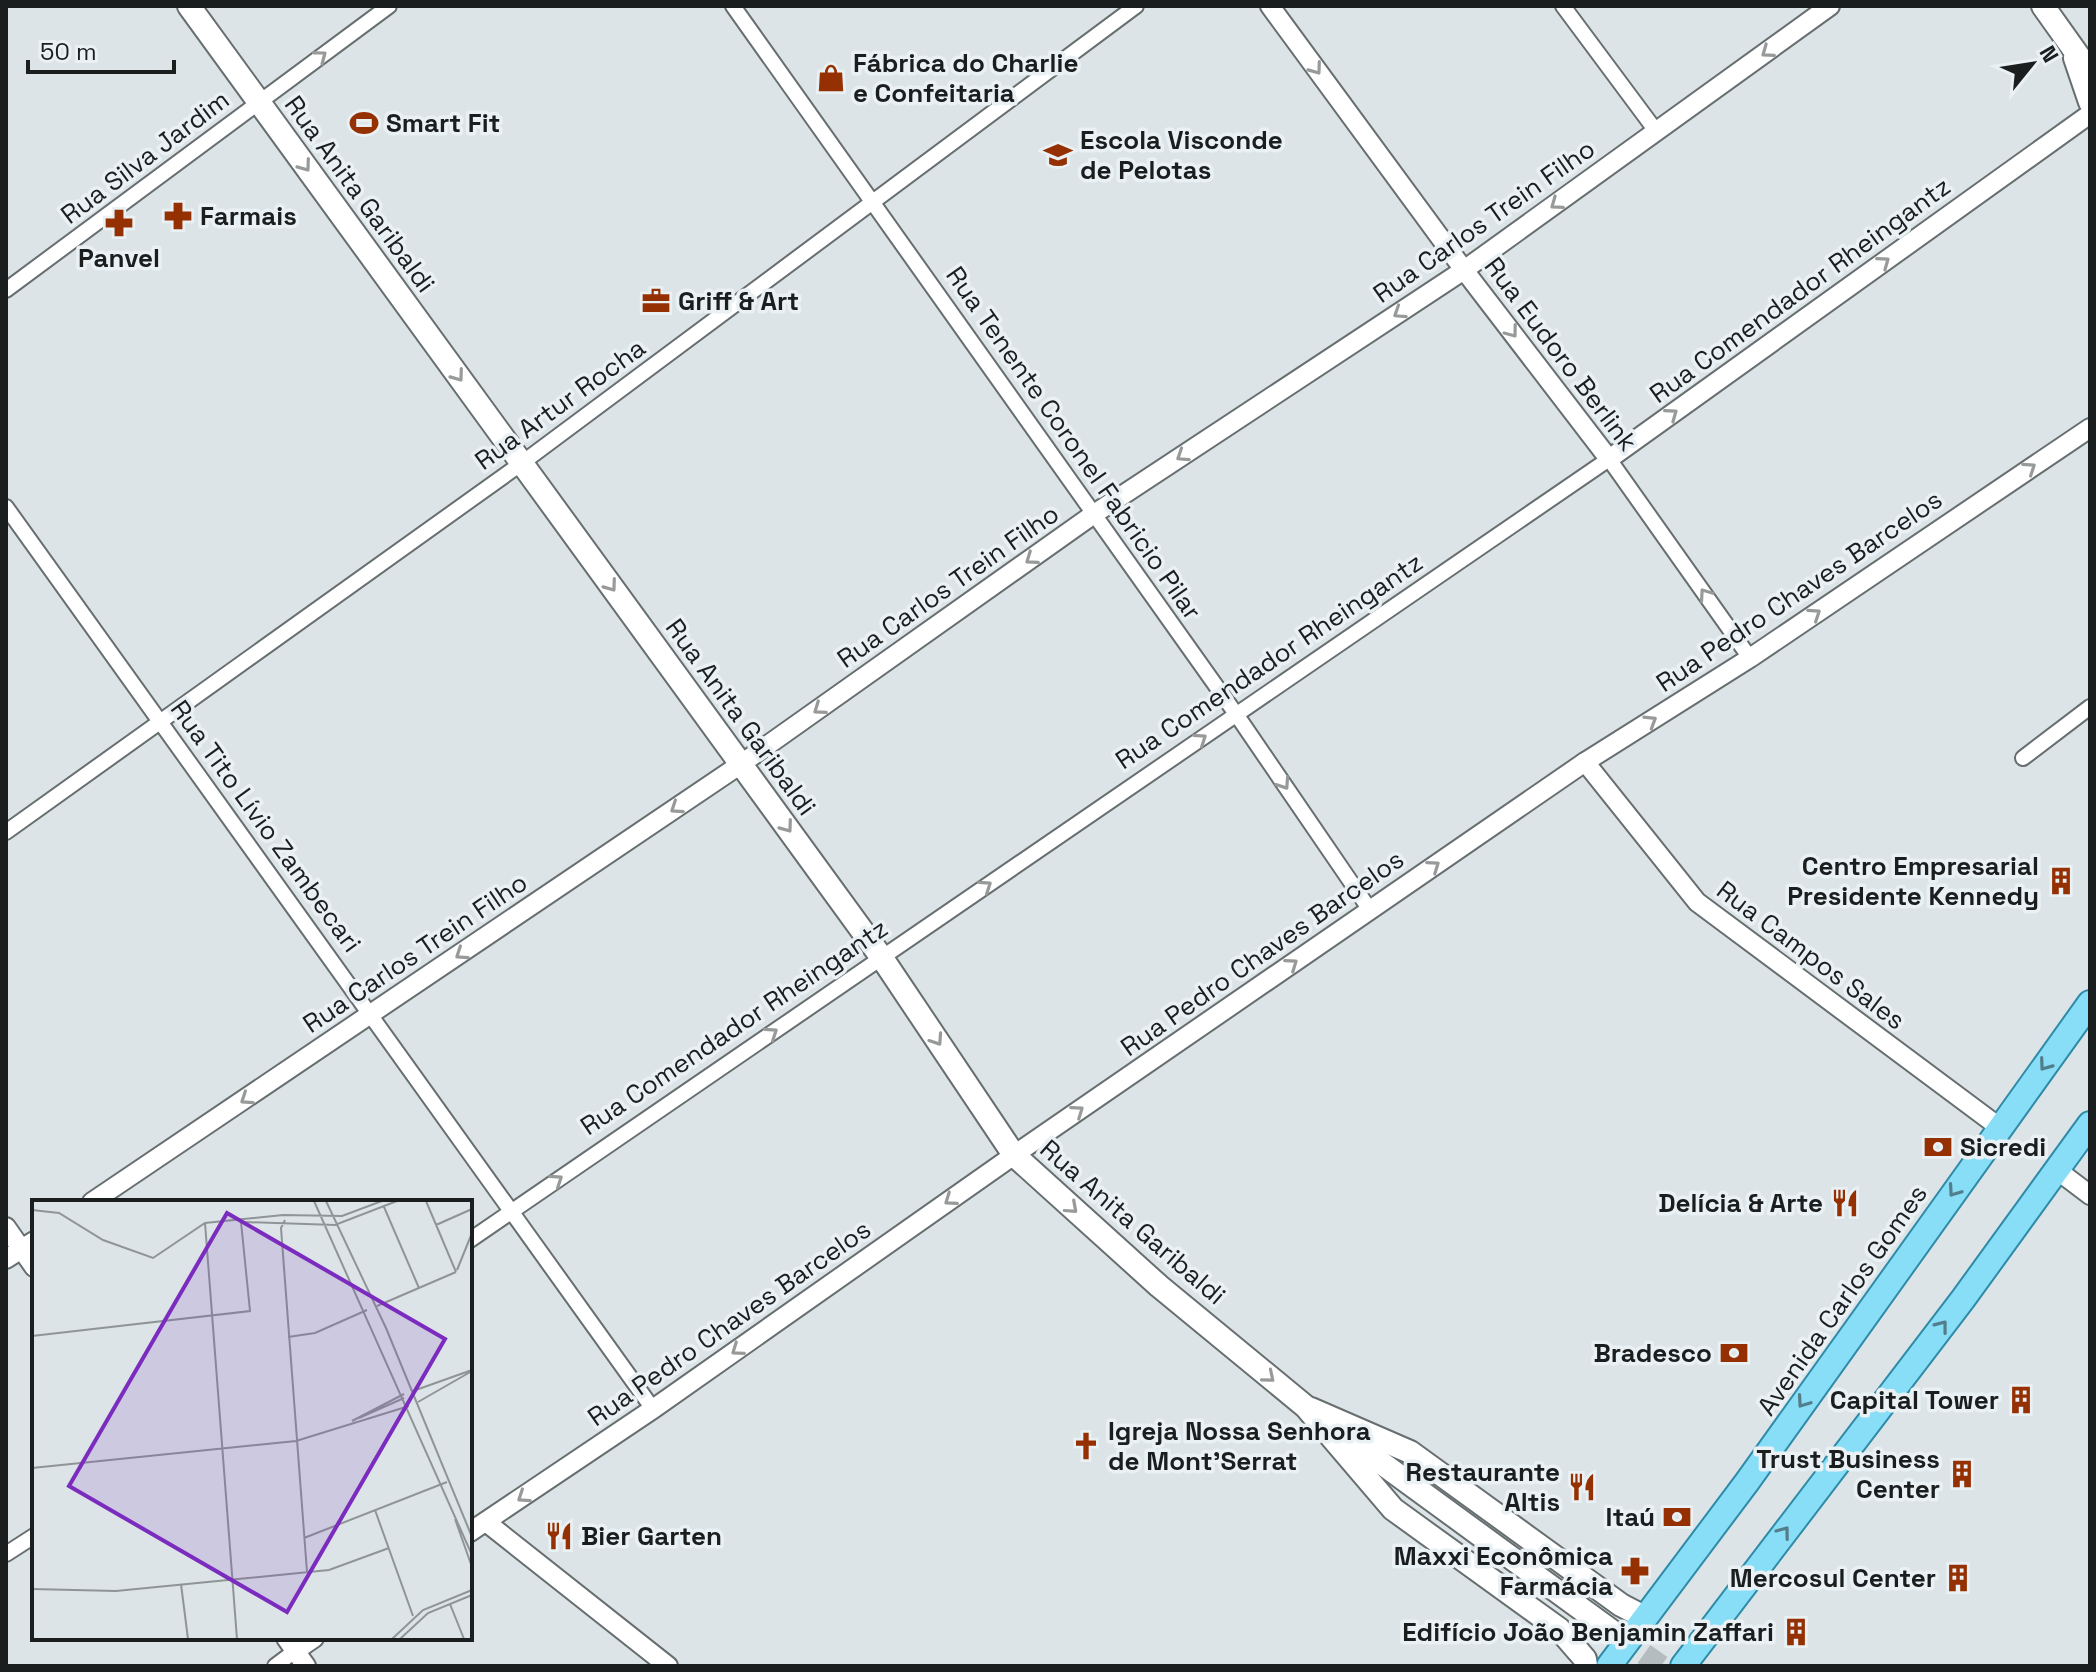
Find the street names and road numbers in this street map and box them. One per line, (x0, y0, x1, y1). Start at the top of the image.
street label: Rua Silva Jardim (54, 83, 236, 231)
street label: Rua Anita Garibaldi (277, 89, 443, 299)
street label: Rua Carlos Trein Filho (1366, 132, 1602, 310)
street label: Rua Comendador Rheingantz (1643, 169, 1957, 411)
street label: Rua Eudoro Berlink (1477, 250, 1645, 458)
street label: Rua Tenente Coronel Fabricio Pilar (939, 260, 1209, 626)
street label: Rua Artur Rocha (468, 331, 652, 477)
street label: Rua Pedro Chaves Barcelos (1649, 482, 1949, 700)
street label: Rua Carlos Trein Filho (830, 497, 1066, 675)
street label: Rua Comendador Rheingantz (1109, 545, 1429, 777)
street label: Rua Anita Garibaldi (658, 612, 824, 822)
street label: Rua Tito Lívio Zambecari (163, 693, 369, 959)
street label: Rua Pedro Chaves Barcelos (1114, 842, 1410, 1064)
street label: Rua Carlos Trein Filho (296, 865, 534, 1041)
street label: Rua Campos Sales (1710, 873, 1912, 1037)
street label: Rua Comendador Rheingantz (574, 911, 894, 1143)
street label: Rua Anita Garibaldi (1033, 1132, 1233, 1312)
street label: Avenida Carlos Gomes (1749, 1178, 1935, 1422)
street label: Rua Pedro Chaves Barcelos (581, 1212, 877, 1434)

